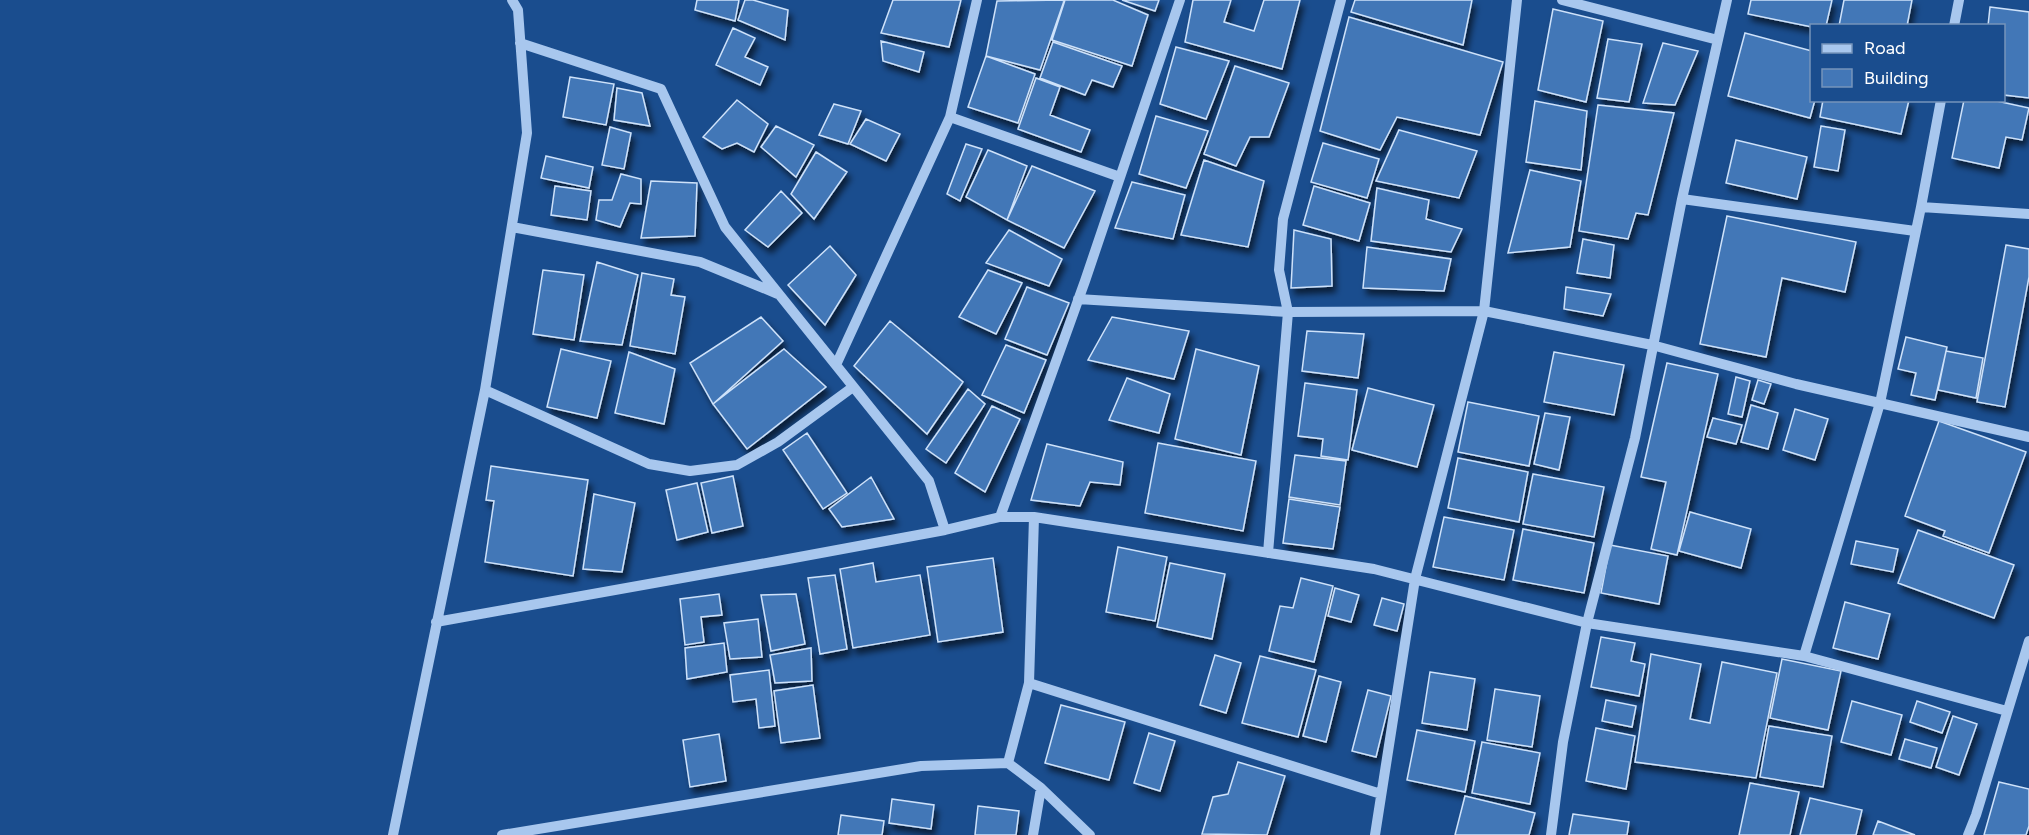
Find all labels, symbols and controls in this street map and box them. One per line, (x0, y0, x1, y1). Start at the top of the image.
legend (1810, 24, 2005, 102)
text: Road (1864, 37, 1905, 59)
text: Building (1864, 67, 1929, 89)

